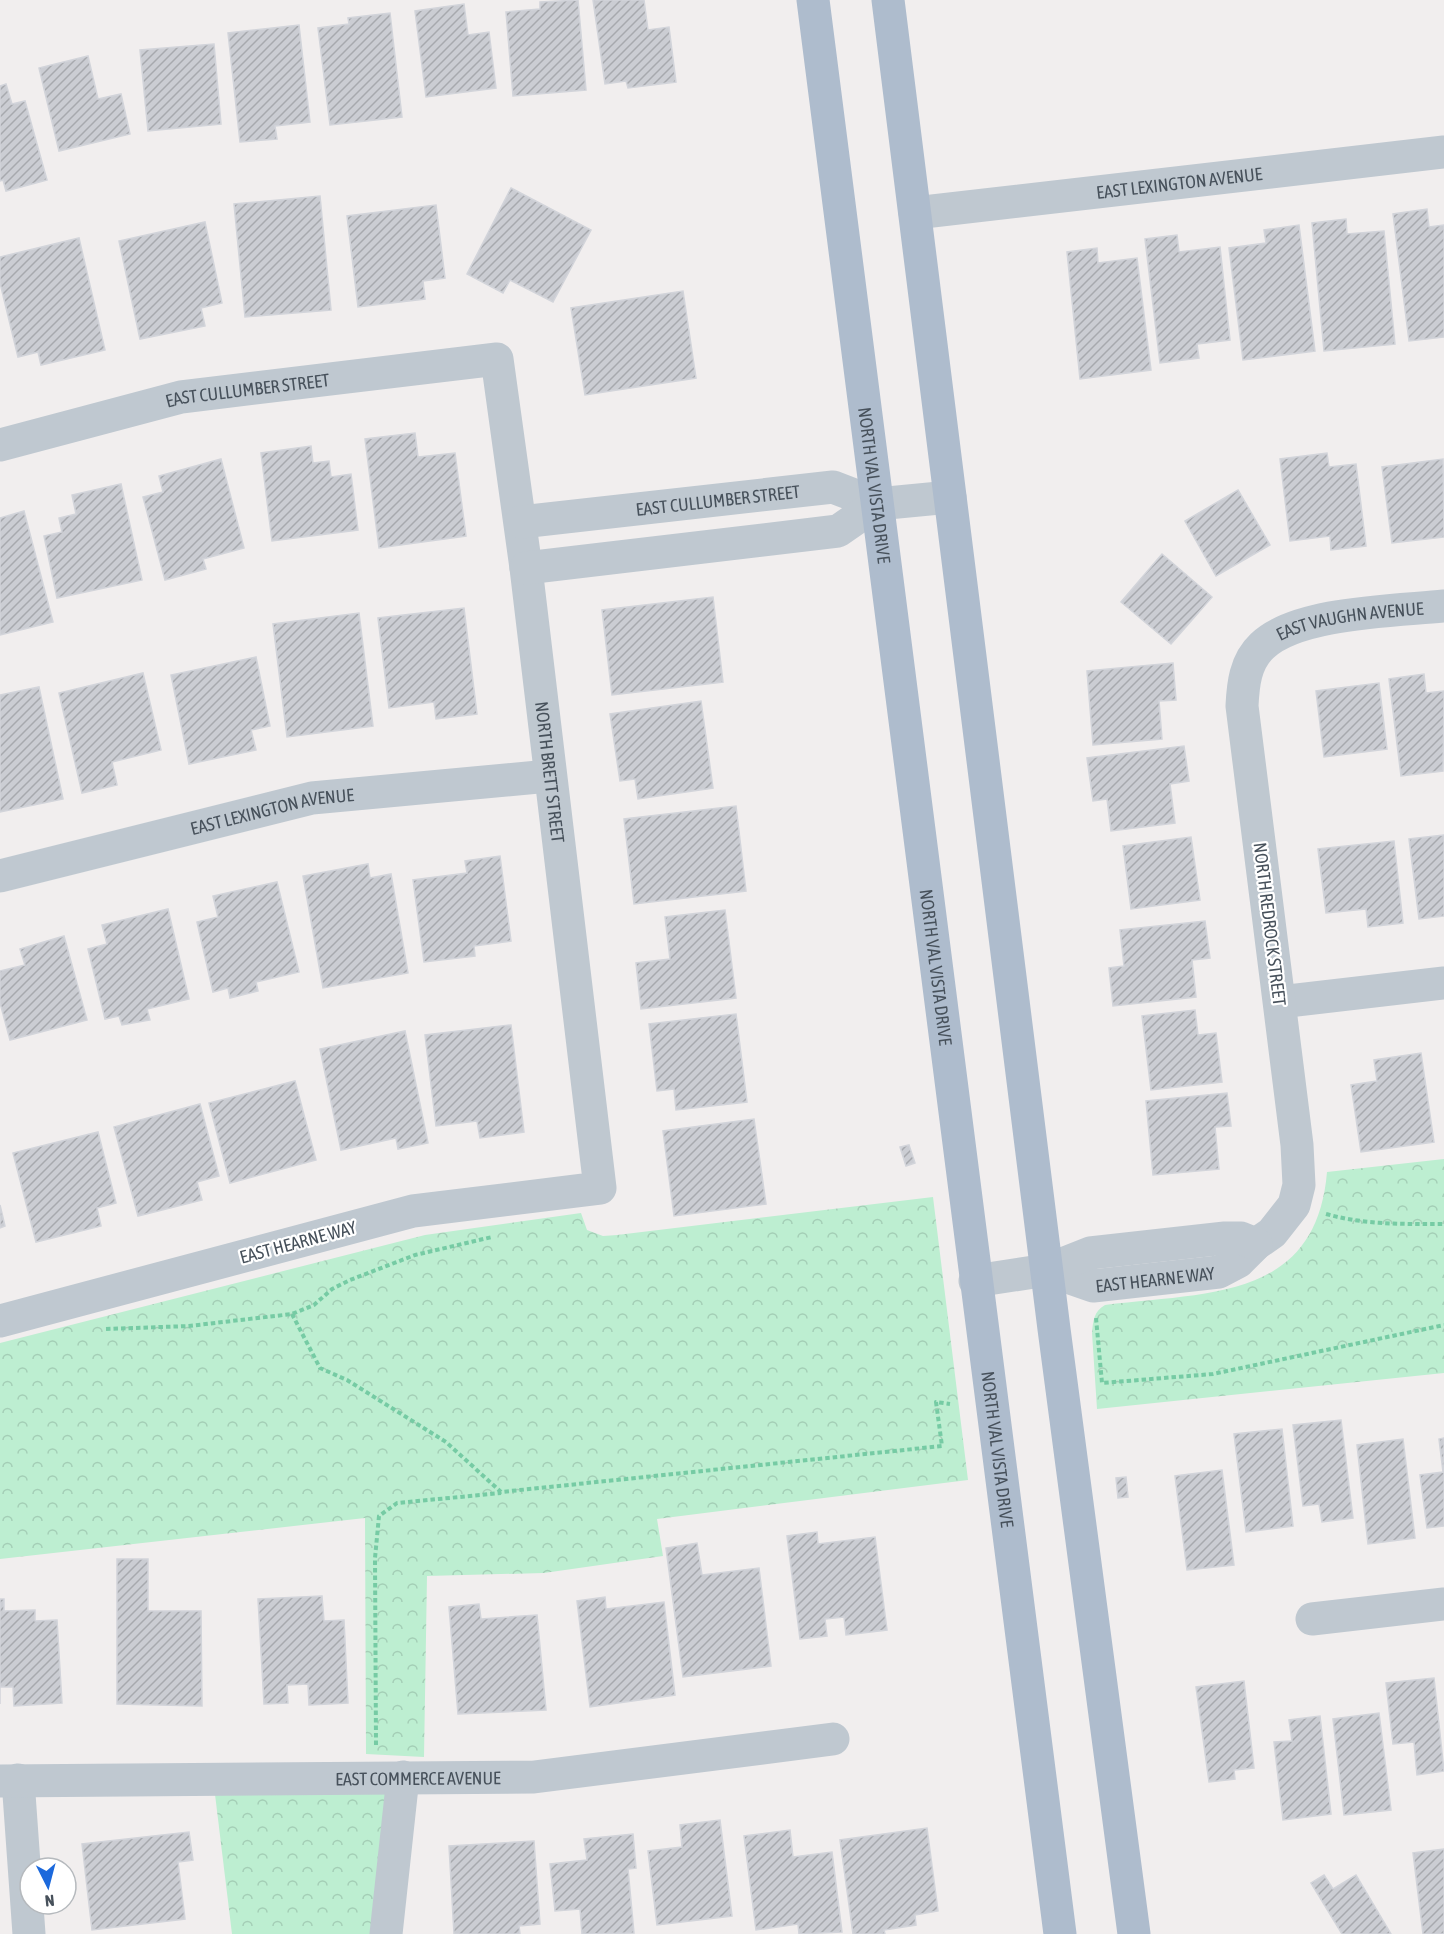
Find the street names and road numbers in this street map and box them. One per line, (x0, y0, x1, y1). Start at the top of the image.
street label: EAST LEXINGTON AVENUE (1095, 162, 1264, 203)
street label: EAST CULLUMBER STREET (163, 369, 331, 411)
street label: NORTH VAL VISTA DRIVE (855, 406, 895, 565)
street label: EAST CULLUMBER STREET (635, 480, 801, 520)
street label: EAST VAUGHN AVENUE (1273, 597, 1425, 644)
street label: NORTH BRETT STREET (531, 700, 569, 844)
street label: EAST LEXINGTON AVENUE (188, 784, 355, 839)
street label: NORTH REDROCK STREET (1250, 841, 1290, 1007)
street label: NORTH VAL VISTA DRIVE (916, 888, 957, 1047)
street label: EAST HEARNE WAY (237, 1216, 359, 1268)
street label: EAST HEARNE WAY (1094, 1262, 1216, 1296)
street label: NORTH VAL VISTA DRIVE (978, 1370, 1019, 1529)
street label: EAST COMMERCE AVENUE (335, 1767, 501, 1789)

